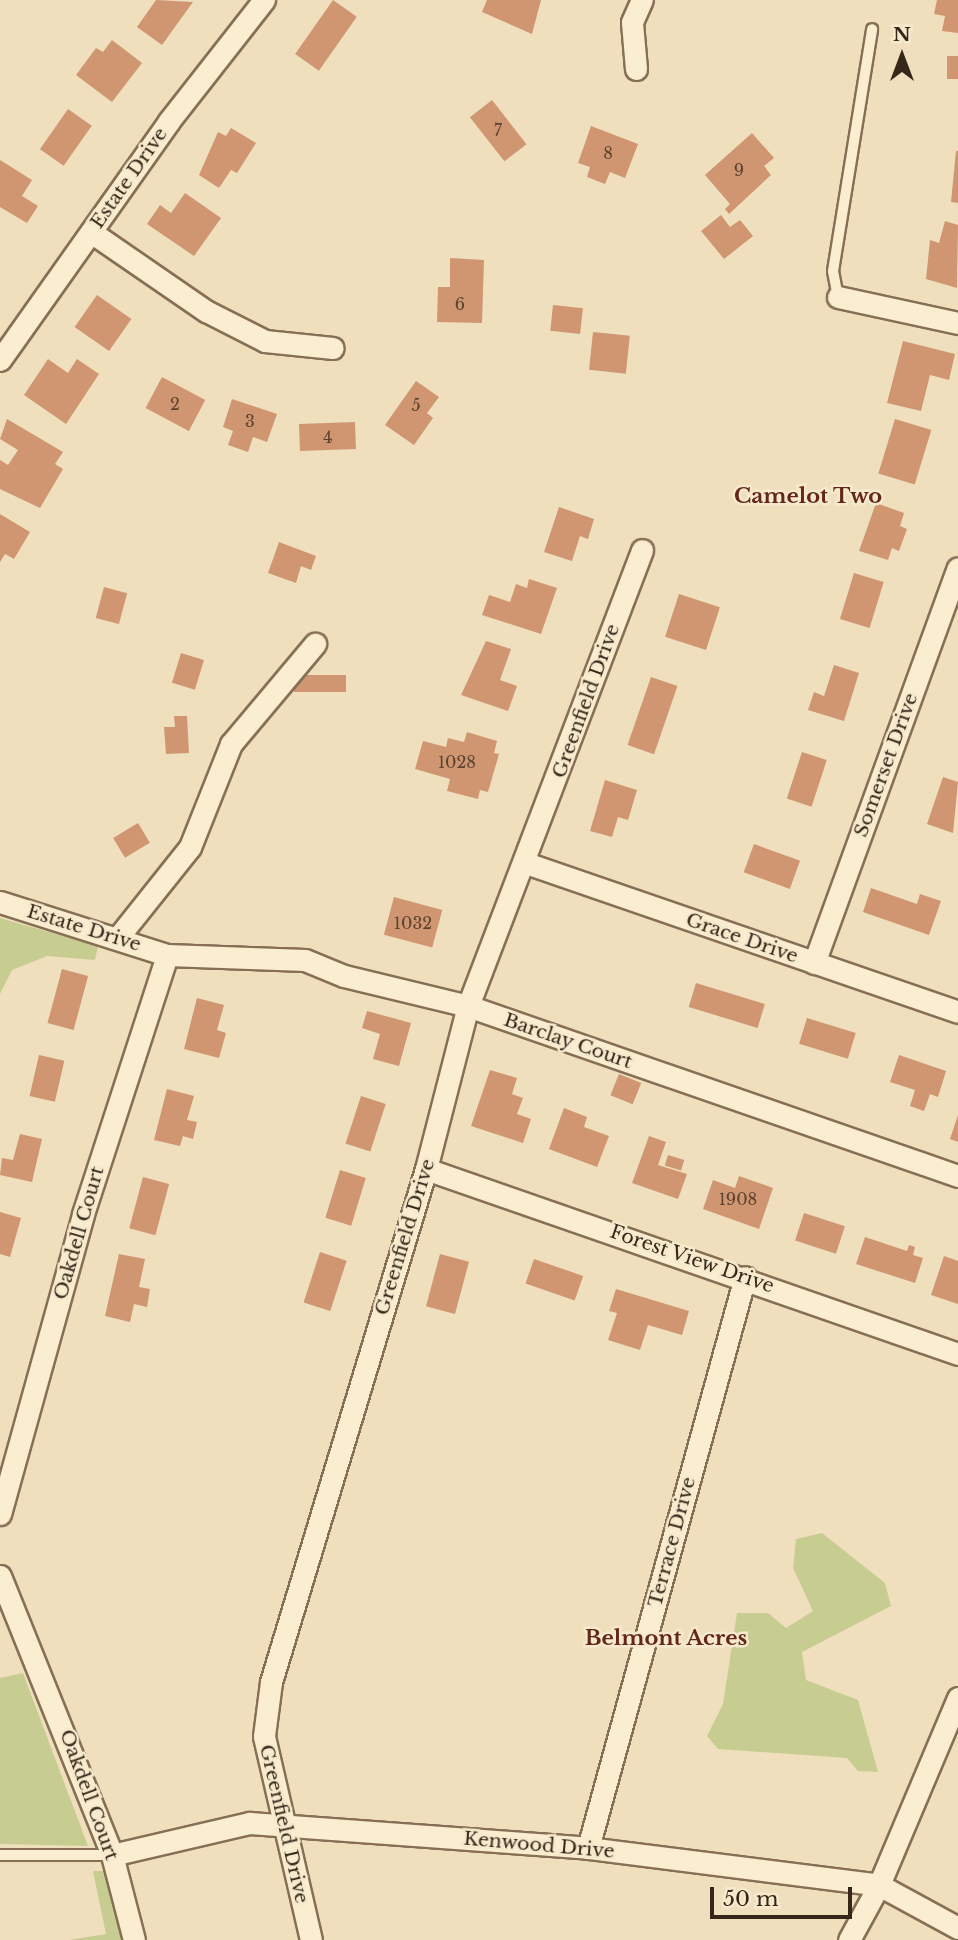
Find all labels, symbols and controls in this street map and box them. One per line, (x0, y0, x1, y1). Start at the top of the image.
north arrow (867, 21, 937, 91)
text: N (893, 23, 911, 46)
house number: 7 (494, 120, 502, 140)
street label: Estate Drive (86, 123, 172, 233)
house number: 8 (603, 143, 613, 163)
house number: 9 (734, 160, 744, 180)
house number: 6 (455, 294, 465, 314)
house number: 2 (170, 394, 180, 414)
house number: 5 (411, 395, 421, 415)
house number: 3 (245, 411, 255, 431)
house number: 4 (323, 427, 333, 447)
district label: Camelot Two (734, 483, 882, 509)
street label: Greenfield Drive (548, 621, 624, 781)
street label: Somerset Drive (849, 690, 923, 840)
house number: 1028 (438, 752, 476, 772)
street label: Estate Drive (24, 900, 144, 956)
street label: Grace Drive (683, 908, 801, 968)
house number: 1032 (394, 913, 432, 933)
street label: Barclay Court (501, 1008, 635, 1074)
street label: Greenfield Drive (370, 1156, 440, 1318)
street label: Oakdell Court (49, 1164, 109, 1302)
house number: 1908 (719, 1189, 757, 1209)
street label: Forest View Drive (606, 1220, 778, 1298)
street label: Terrace Drive (644, 1475, 700, 1609)
district label: Belmont Acres (584, 1625, 748, 1651)
street label: Oakdell Court (55, 1726, 123, 1864)
street label: Greenfield Drive (255, 1742, 313, 1906)
street label: Kenwood Drive (463, 1827, 615, 1863)
scale bar (713, 1874, 855, 1918)
text: 50 m (723, 1886, 778, 1912)

